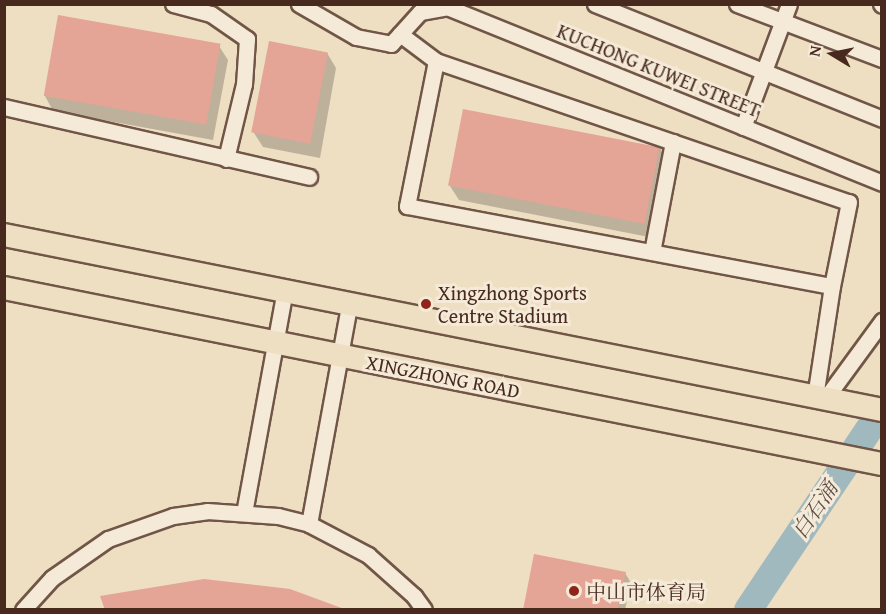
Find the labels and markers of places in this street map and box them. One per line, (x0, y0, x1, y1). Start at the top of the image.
place label: Xingzhong Sports Centre Stadium (438, 280, 587, 327)
marker: Xingzhong Sports Centre Stadium (419, 297, 433, 311)
place label: 中山市体育局 (586, 579, 706, 603)
marker: 中山市体育局 (567, 584, 581, 598)

